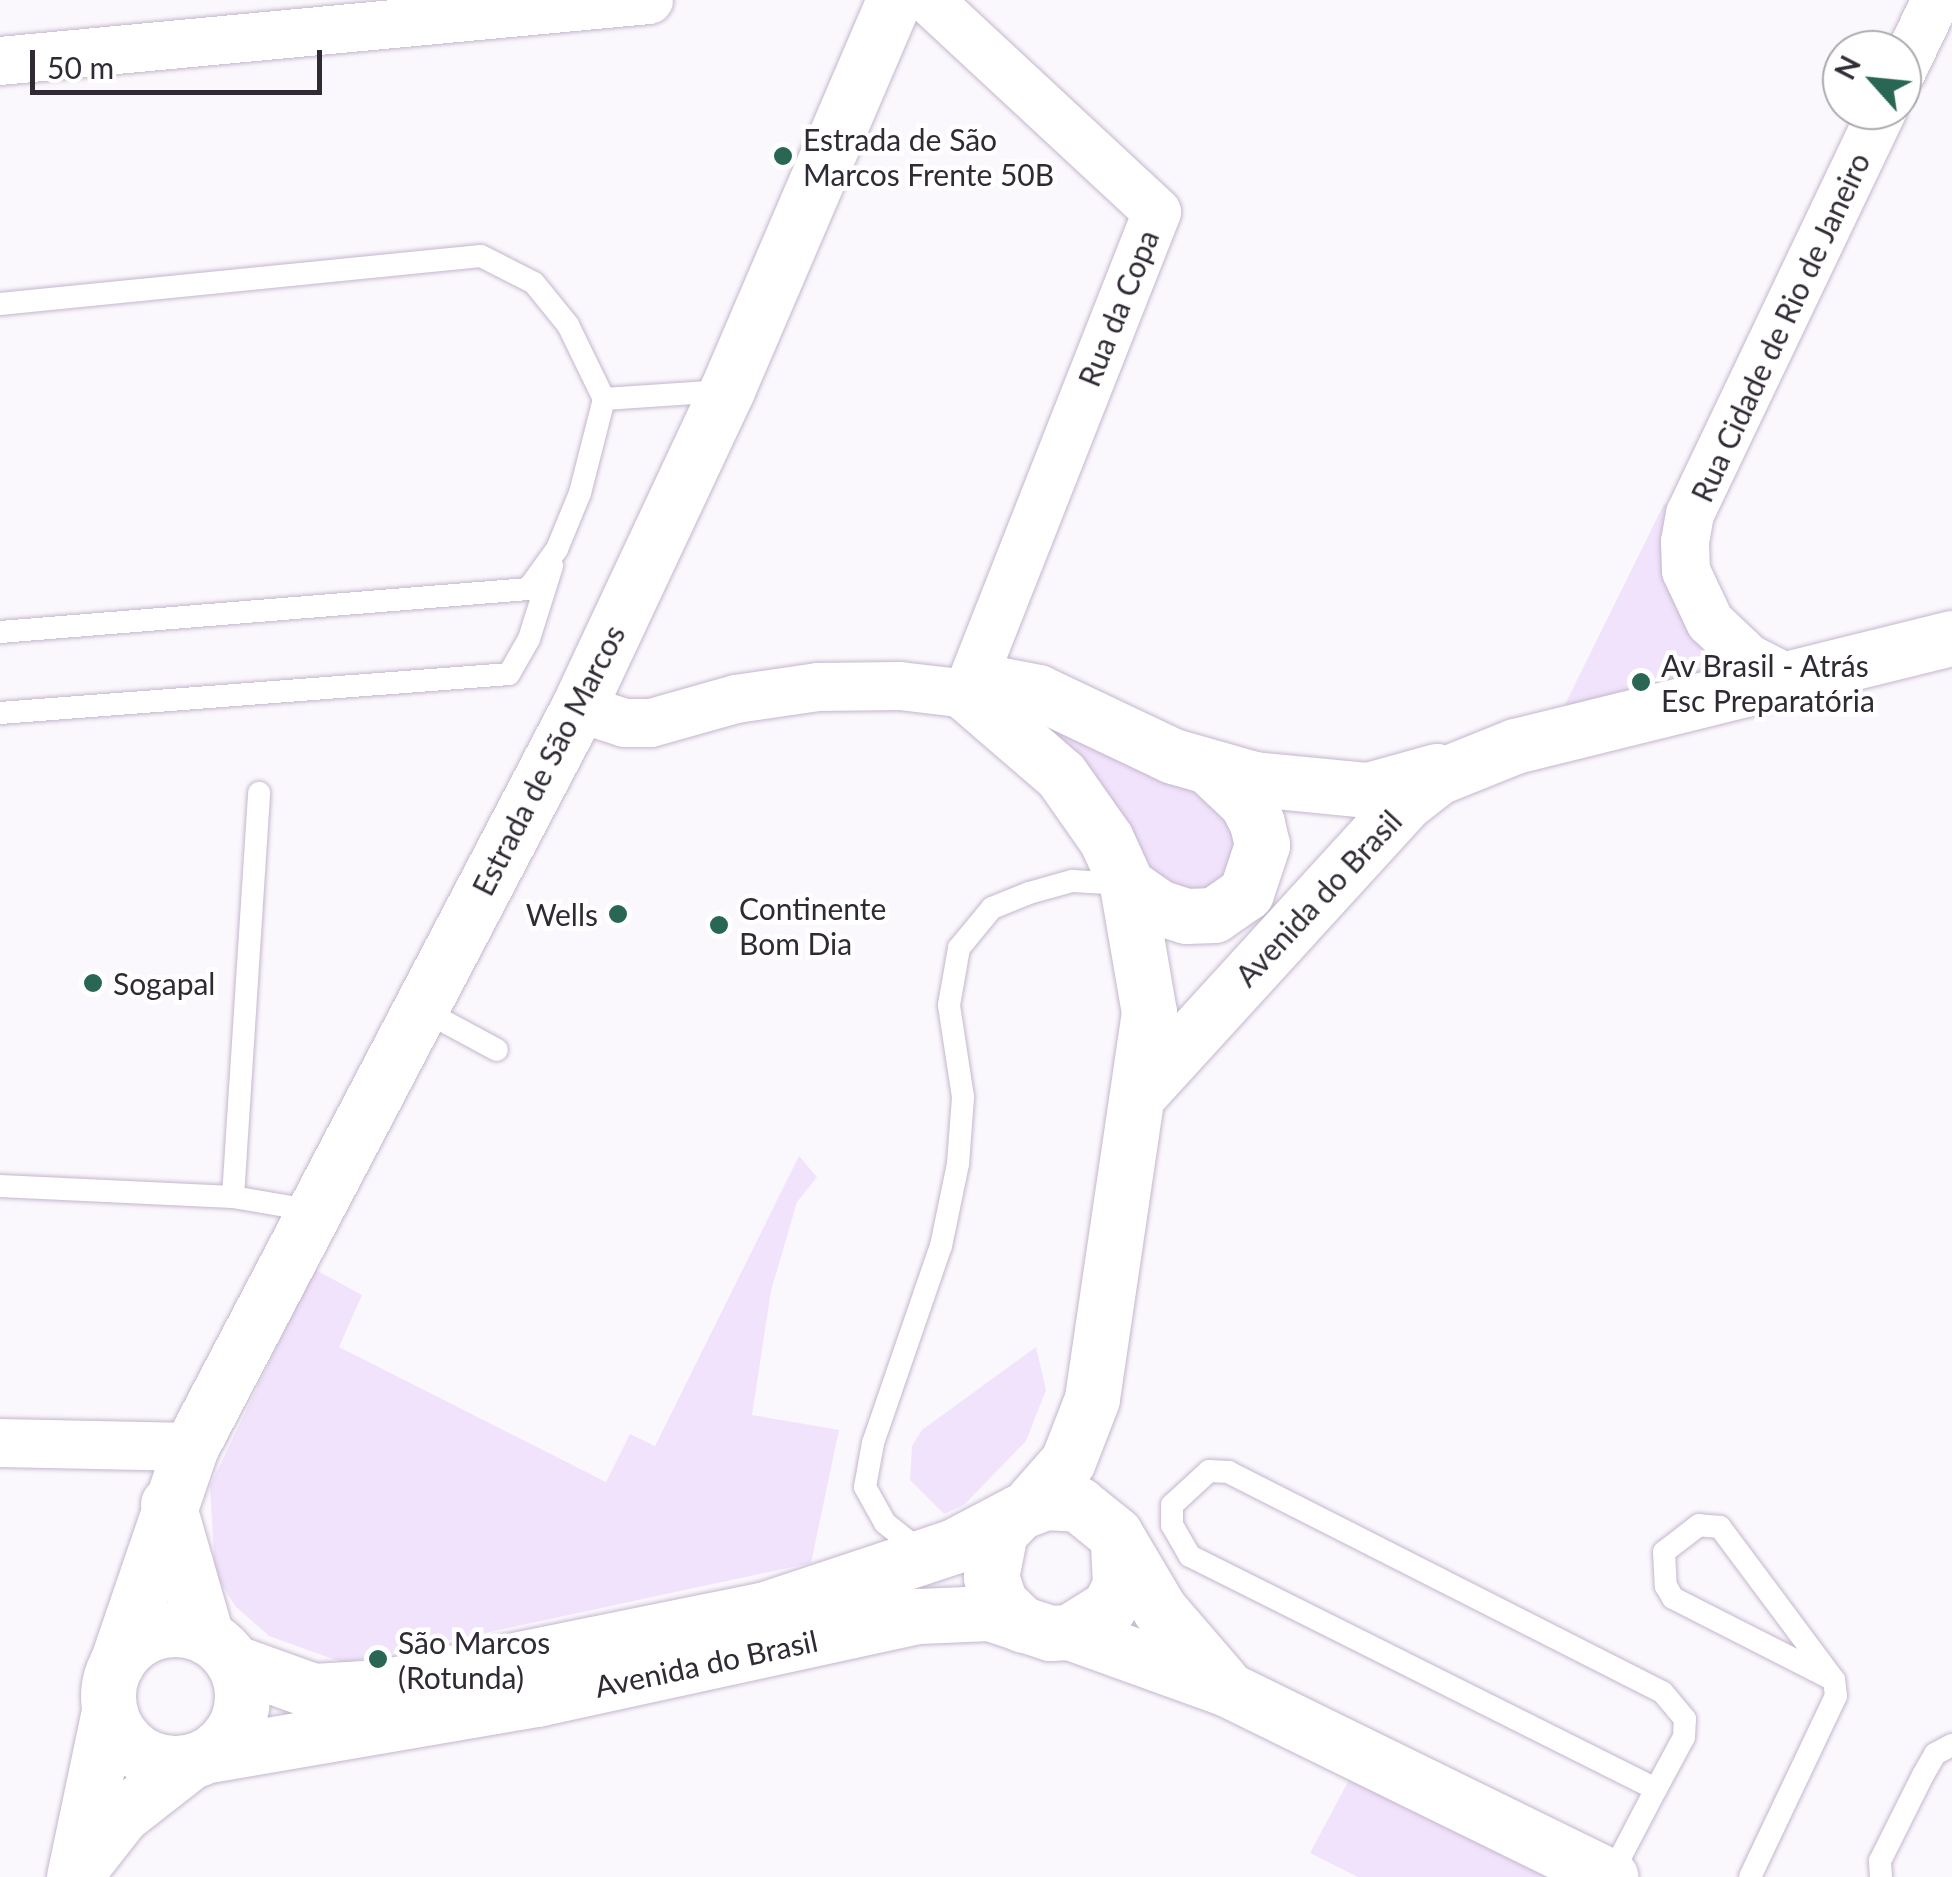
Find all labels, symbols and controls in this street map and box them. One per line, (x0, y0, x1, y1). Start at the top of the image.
scale bar (35, 30, 328, 92)
north arrow (1822, 30, 1922, 130)
text: 50 m (47, 49, 114, 85)
text: N (1827, 50, 1867, 85)
place label: Estrada de São Marcos Frente 50B (803, 121, 1054, 192)
marker: Estrada de São Marcos Frente 50B (772, 145, 794, 167)
street label: Rua Cidade de Rio de Janeiro (1683, 146, 1877, 508)
street label: Rua da Copa (1070, 225, 1166, 391)
street label: Estrada de São Marcos (464, 619, 632, 901)
place label: Av Brasil - Atrás Esc Preparatória (1661, 647, 1875, 718)
marker: Av Brasil - Atrás Esc Preparatória (1630, 671, 1652, 693)
street label: Avenida do Brasil (1228, 803, 1408, 993)
place label: Continente Bom Dia (739, 890, 886, 960)
place label: Wells (526, 896, 598, 932)
marker: Wells (607, 903, 629, 925)
marker: Continente Bom Dia (708, 914, 730, 936)
place label: Sogapal (113, 965, 215, 1001)
marker: Sogapal (82, 972, 104, 994)
street label: Avenida do Brasil (591, 1622, 821, 1704)
place label: São Marcos (Rotunda) (398, 1624, 550, 1694)
marker: São Marcos (Rotunda) (367, 1648, 389, 1670)

